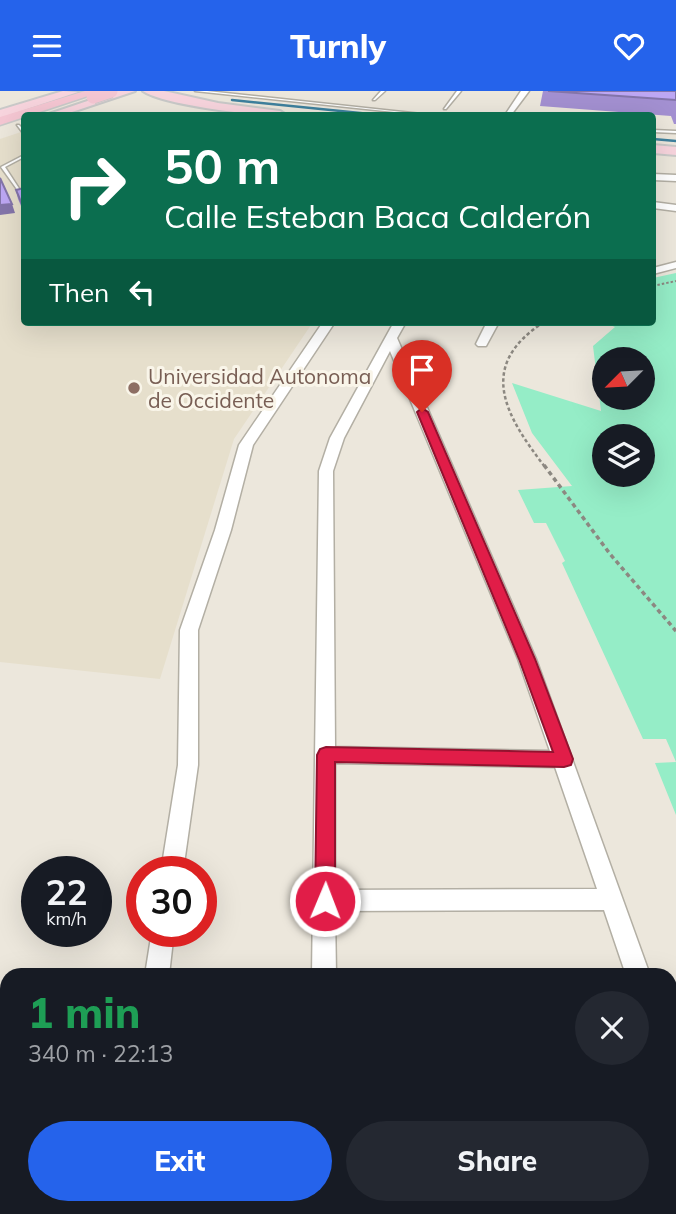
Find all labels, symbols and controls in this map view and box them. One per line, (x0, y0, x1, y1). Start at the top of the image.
text: Turnly (290, 26, 386, 66)
icon: menu (28, 27, 66, 65)
icon: heart (610, 27, 648, 65)
text: 50 m (164, 135, 280, 196)
icon: right (49, 140, 140, 231)
text: Calle Esteban Baca Calderón (164, 196, 591, 236)
icon: left (123, 273, 161, 311)
text: Then (49, 276, 109, 309)
pin (392, 340, 452, 412)
north arrow (592, 347, 654, 409)
map controls (592, 347, 655, 487)
icon: arrive (403, 351, 441, 389)
place label: Universidad Autonoma de Occidente (148, 363, 371, 413)
marker: Universidad Autonoma de Occidente (126, 380, 142, 396)
button: layers (592, 424, 655, 487)
speed limit sign: 30 (126, 856, 217, 947)
position arrow (288, 864, 362, 938)
text: 22 (45, 870, 88, 914)
text: km/h (46, 907, 87, 930)
text: 1 min (28, 986, 141, 1039)
button: close (575, 991, 649, 1065)
text: 340 m · 22:13 (28, 1039, 173, 1068)
button: Exit (28, 1121, 332, 1201)
button: Share (346, 1121, 649, 1201)

